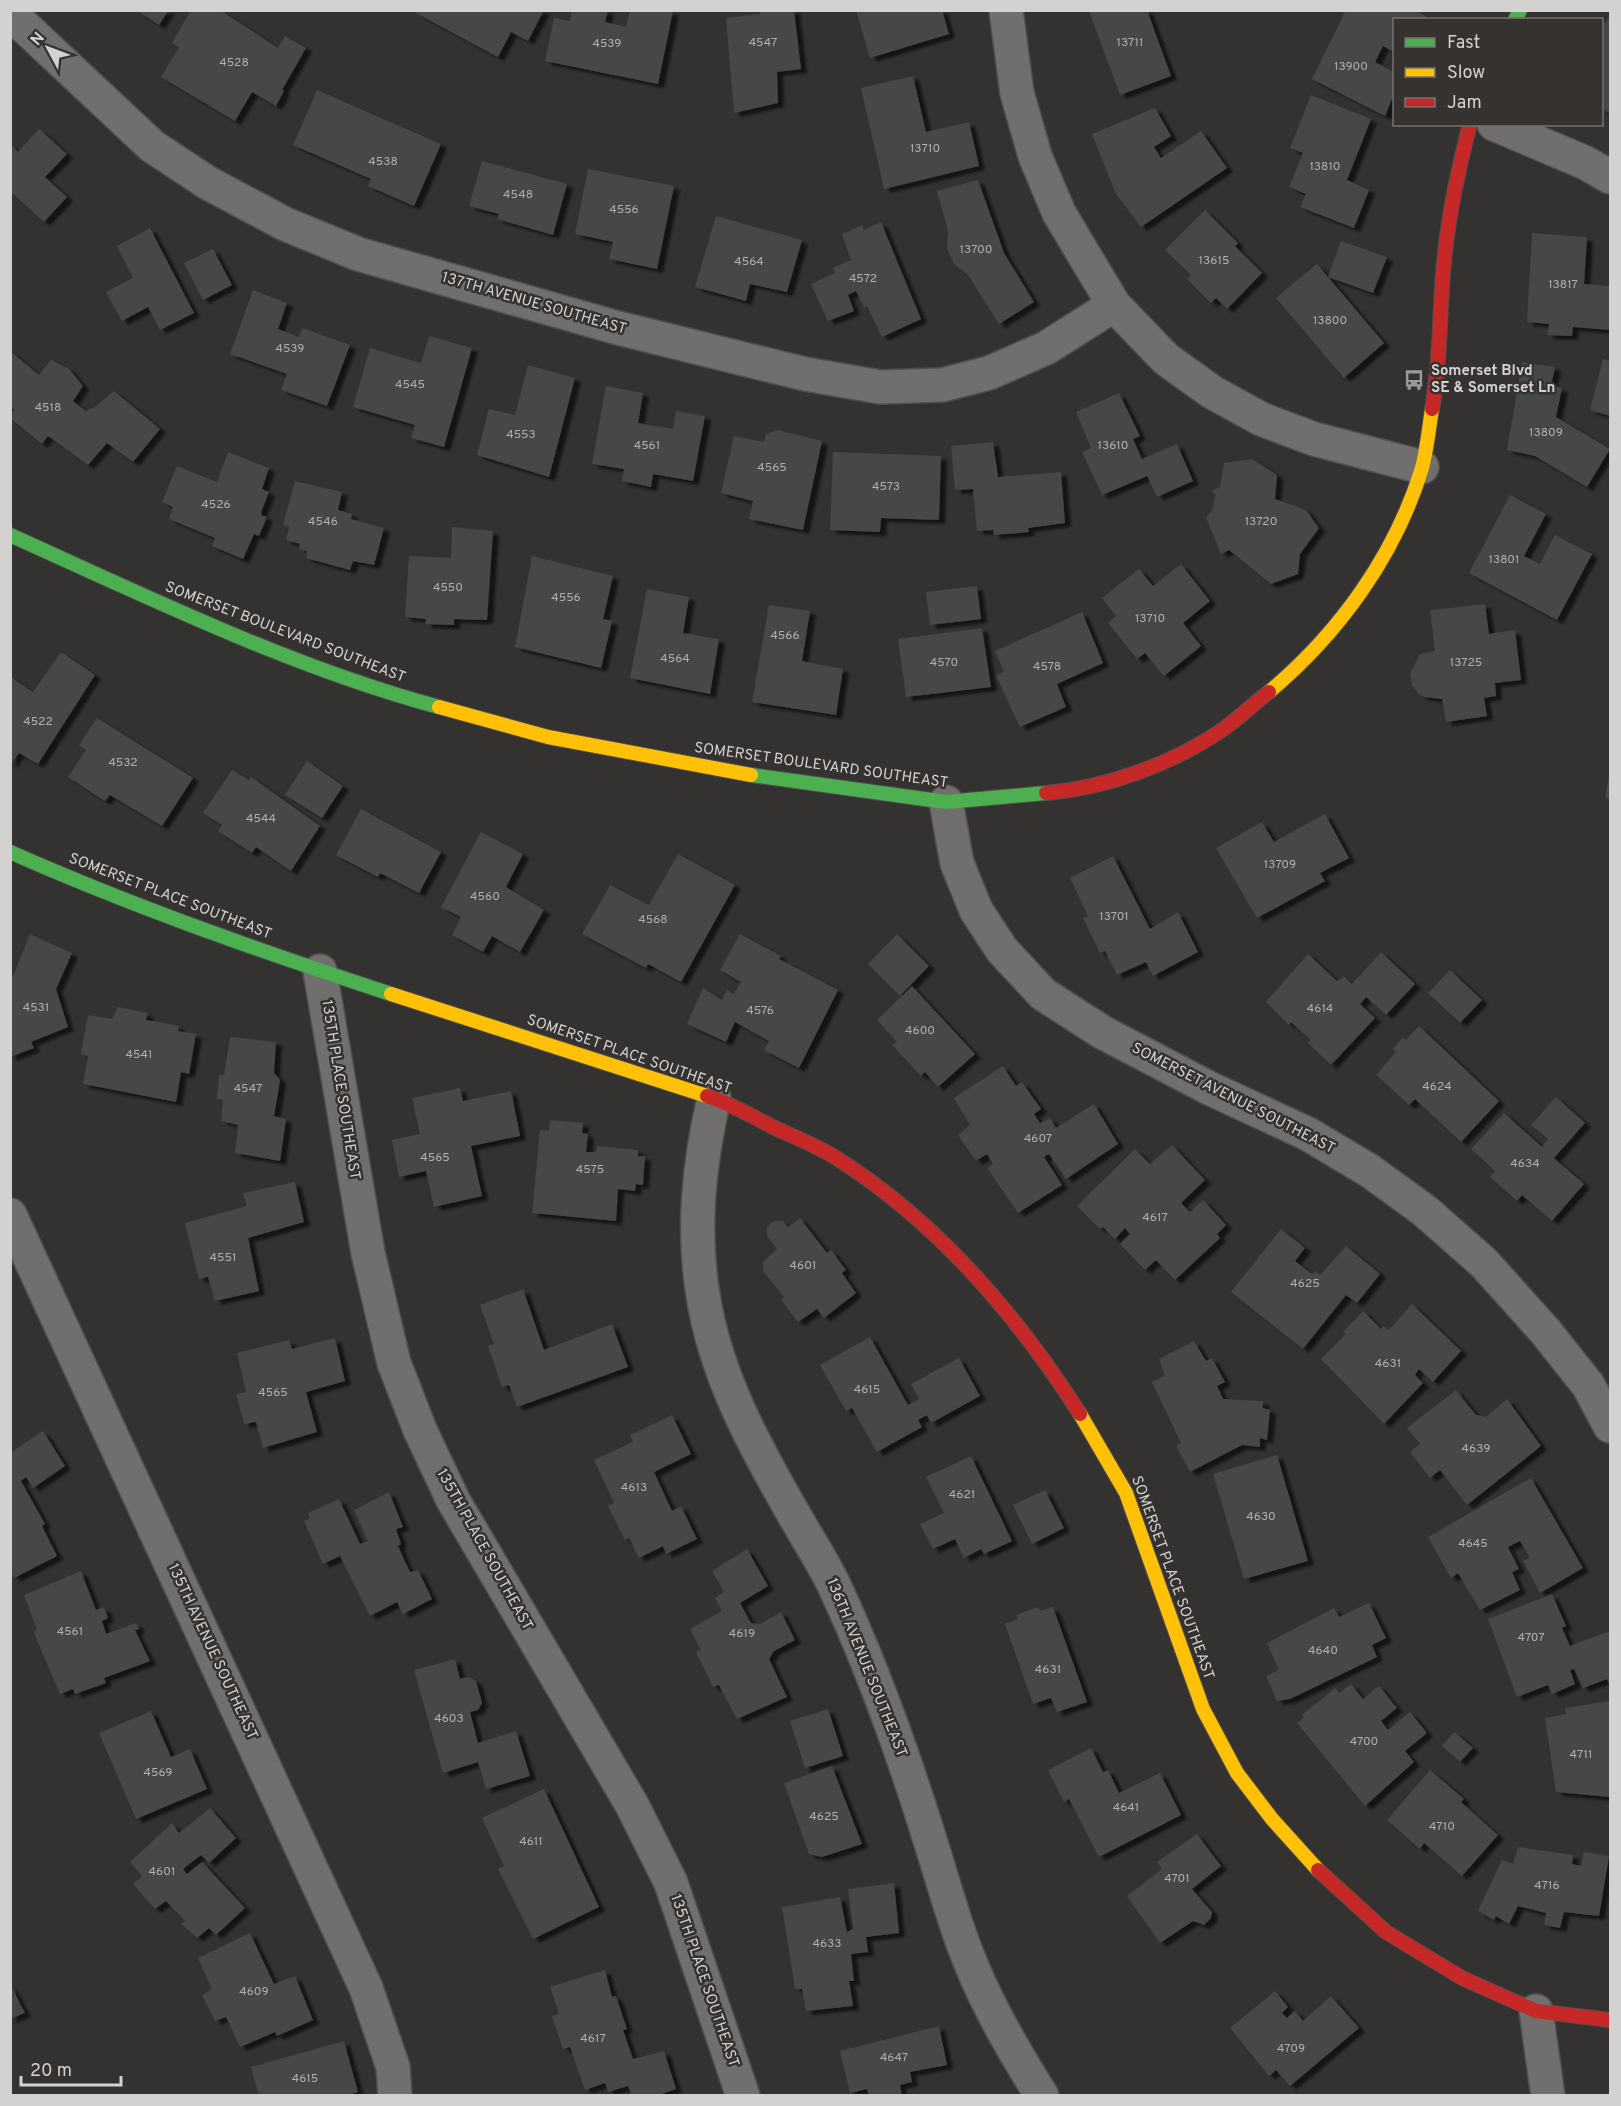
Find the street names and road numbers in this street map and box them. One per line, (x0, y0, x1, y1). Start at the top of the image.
street label: 137TH AVENUE SOUTHEAST (439, 268, 629, 340)
street label: SOMERSET BOULEVARD SOUTHEAST (162, 578, 408, 688)
street label: SOMERSET BOULEVARD SOUTHEAST (693, 739, 949, 793)
street label: SOMERSET PLACE SOUTHEAST (66, 850, 274, 944)
street label: 135TH PLACE SOUTHEAST (316, 999, 364, 1181)
street label: SOMERSET PLACE SOUTHEAST (524, 1011, 734, 1099)
street label: SOMERSET AVENUE SOUTHEAST (1128, 1039, 1338, 1159)
street label: 135TH PLACE SOUTHEAST (432, 1466, 536, 1634)
street label: SOMERSET PLACE SOUTHEAST (1126, 1473, 1218, 1683)
street label: 135TH AVENUE SOUTHEAST (163, 1561, 261, 1743)
street label: 136TH AVENUE SOUTHEAST (821, 1576, 911, 1760)
street label: 135TH PLACE SOUTHEAST (665, 1892, 743, 2070)

